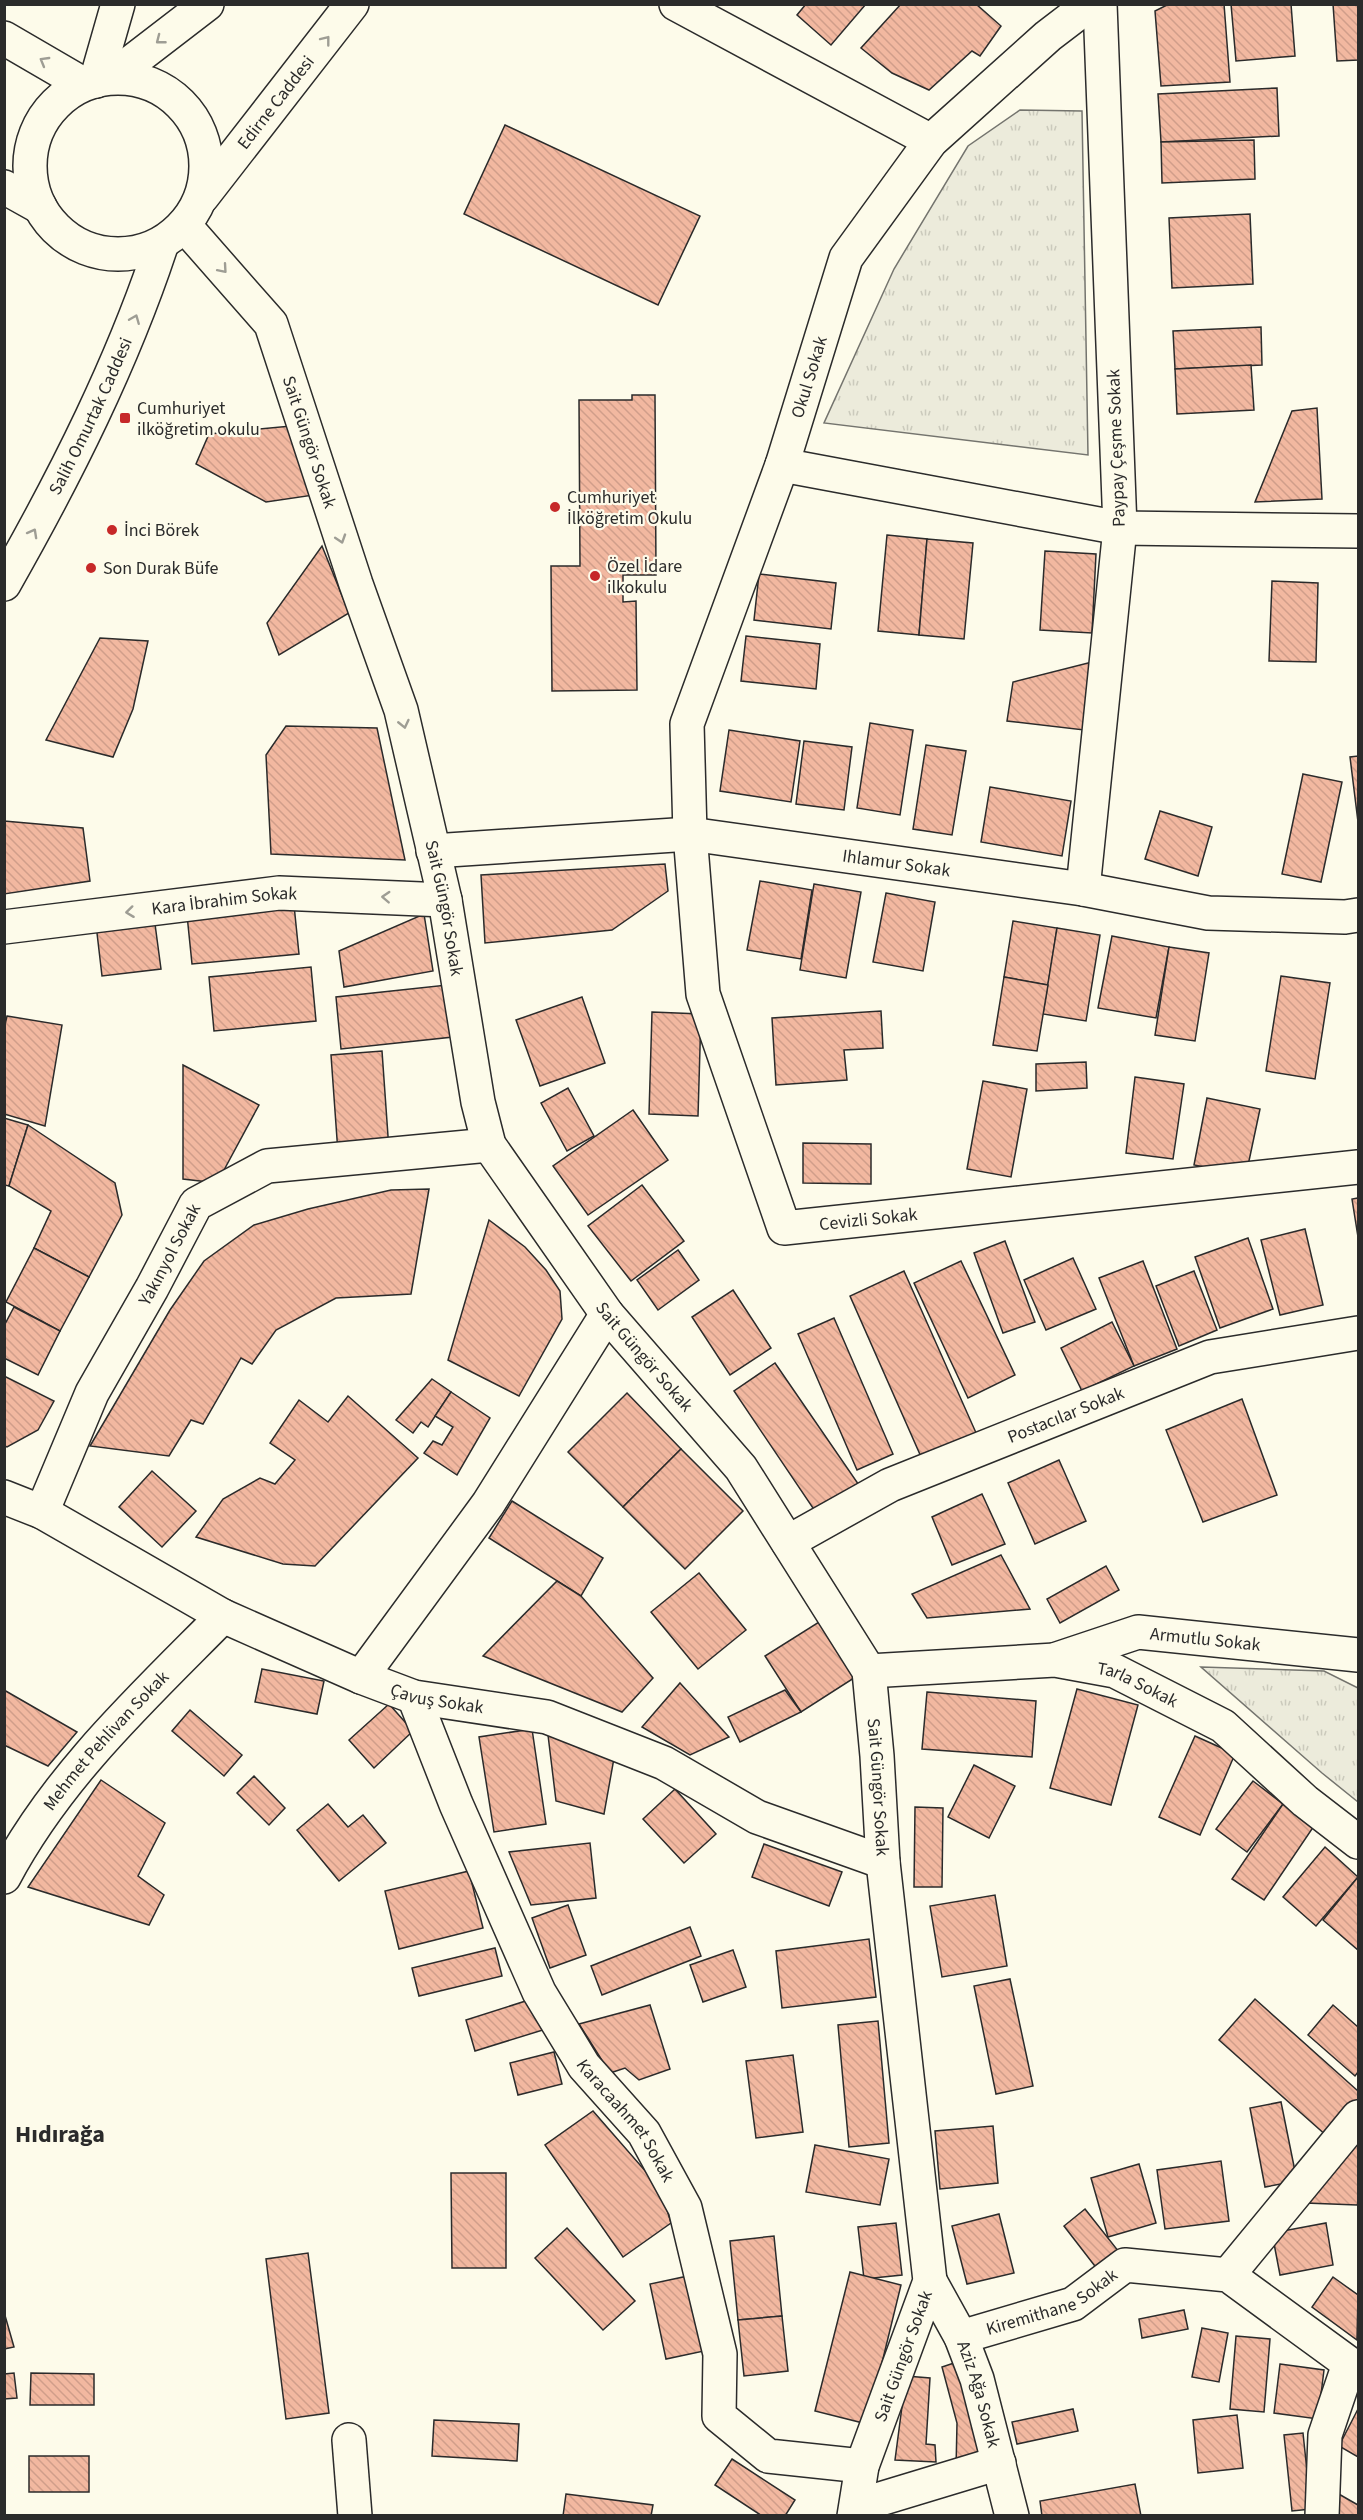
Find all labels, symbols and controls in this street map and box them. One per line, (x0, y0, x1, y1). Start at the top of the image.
one-way arrow (156, 33, 167, 44)
one-way arrow (318, 35, 329, 46)
street label: Edirne Caddesi (232, 50, 320, 155)
one-way arrow (40, 57, 50, 68)
one-way arrow (216, 262, 227, 273)
one-way arrow (128, 314, 140, 325)
street label: Okul Sokak (785, 333, 834, 421)
street label: Salih Omurtak Caddesi (43, 334, 139, 500)
street label: Paypay Çeşme Sokak (1101, 369, 1132, 527)
street label: Sait Güngör Sokak (276, 373, 342, 512)
place label: Cumhuriyet ilköğretim okulu (137, 396, 260, 442)
marker: Cumhuriyet ilköğretim okulu (118, 411, 132, 425)
place label: Cumhuriyet İlköğretim Okulu (567, 485, 692, 531)
marker: Cumhuriyet İlköğretim Okulu (548, 500, 562, 514)
place label: İnci Börek (124, 518, 199, 543)
marker: İnci Börek (105, 523, 119, 537)
one-way arrow (26, 529, 37, 539)
one-way arrow (334, 533, 347, 544)
place label: Özel İdare ilkokulu (607, 554, 682, 600)
place label: Son Durak Büfe (103, 556, 219, 581)
marker: Son Durak Büfe (84, 561, 98, 575)
marker: Özel İdare ilkokulu (588, 569, 602, 583)
one-way arrow (396, 719, 409, 729)
street label: Sait Güngör Sokak (419, 838, 469, 978)
street label: Ihlamur Sokak (841, 843, 952, 883)
street label: Kara İbrahim Sokak (150, 881, 298, 922)
one-way arrow (382, 891, 391, 904)
one-way arrow (125, 905, 134, 917)
street label: Yakınyol Sokak (132, 1199, 207, 1311)
street label: Cevizli Sokak (818, 1202, 919, 1237)
street label: Sait Güngör Sokak (589, 1297, 699, 1417)
street label: Postacılar Sokak (1004, 1381, 1128, 1450)
street label: Armutlu Sokak (1149, 1621, 1262, 1658)
street label: Tarla Sokak (1095, 1656, 1182, 1714)
street label: Mehmet Pehlivan Sokak (37, 1665, 175, 1816)
street label: Çavuş Sokak (386, 1677, 485, 1720)
street label: Sait Güngör Sokak (861, 1717, 895, 1857)
street label: Karacaahmet Sokak (570, 2055, 680, 2187)
district label: Hıdırağa (15, 2117, 105, 2152)
street label: Kiremithane Sokak (983, 2263, 1123, 2342)
street label: Sait Güngör Sokak (868, 2287, 939, 2425)
street label: Aziz Ağa Sokak (951, 2337, 1006, 2450)

